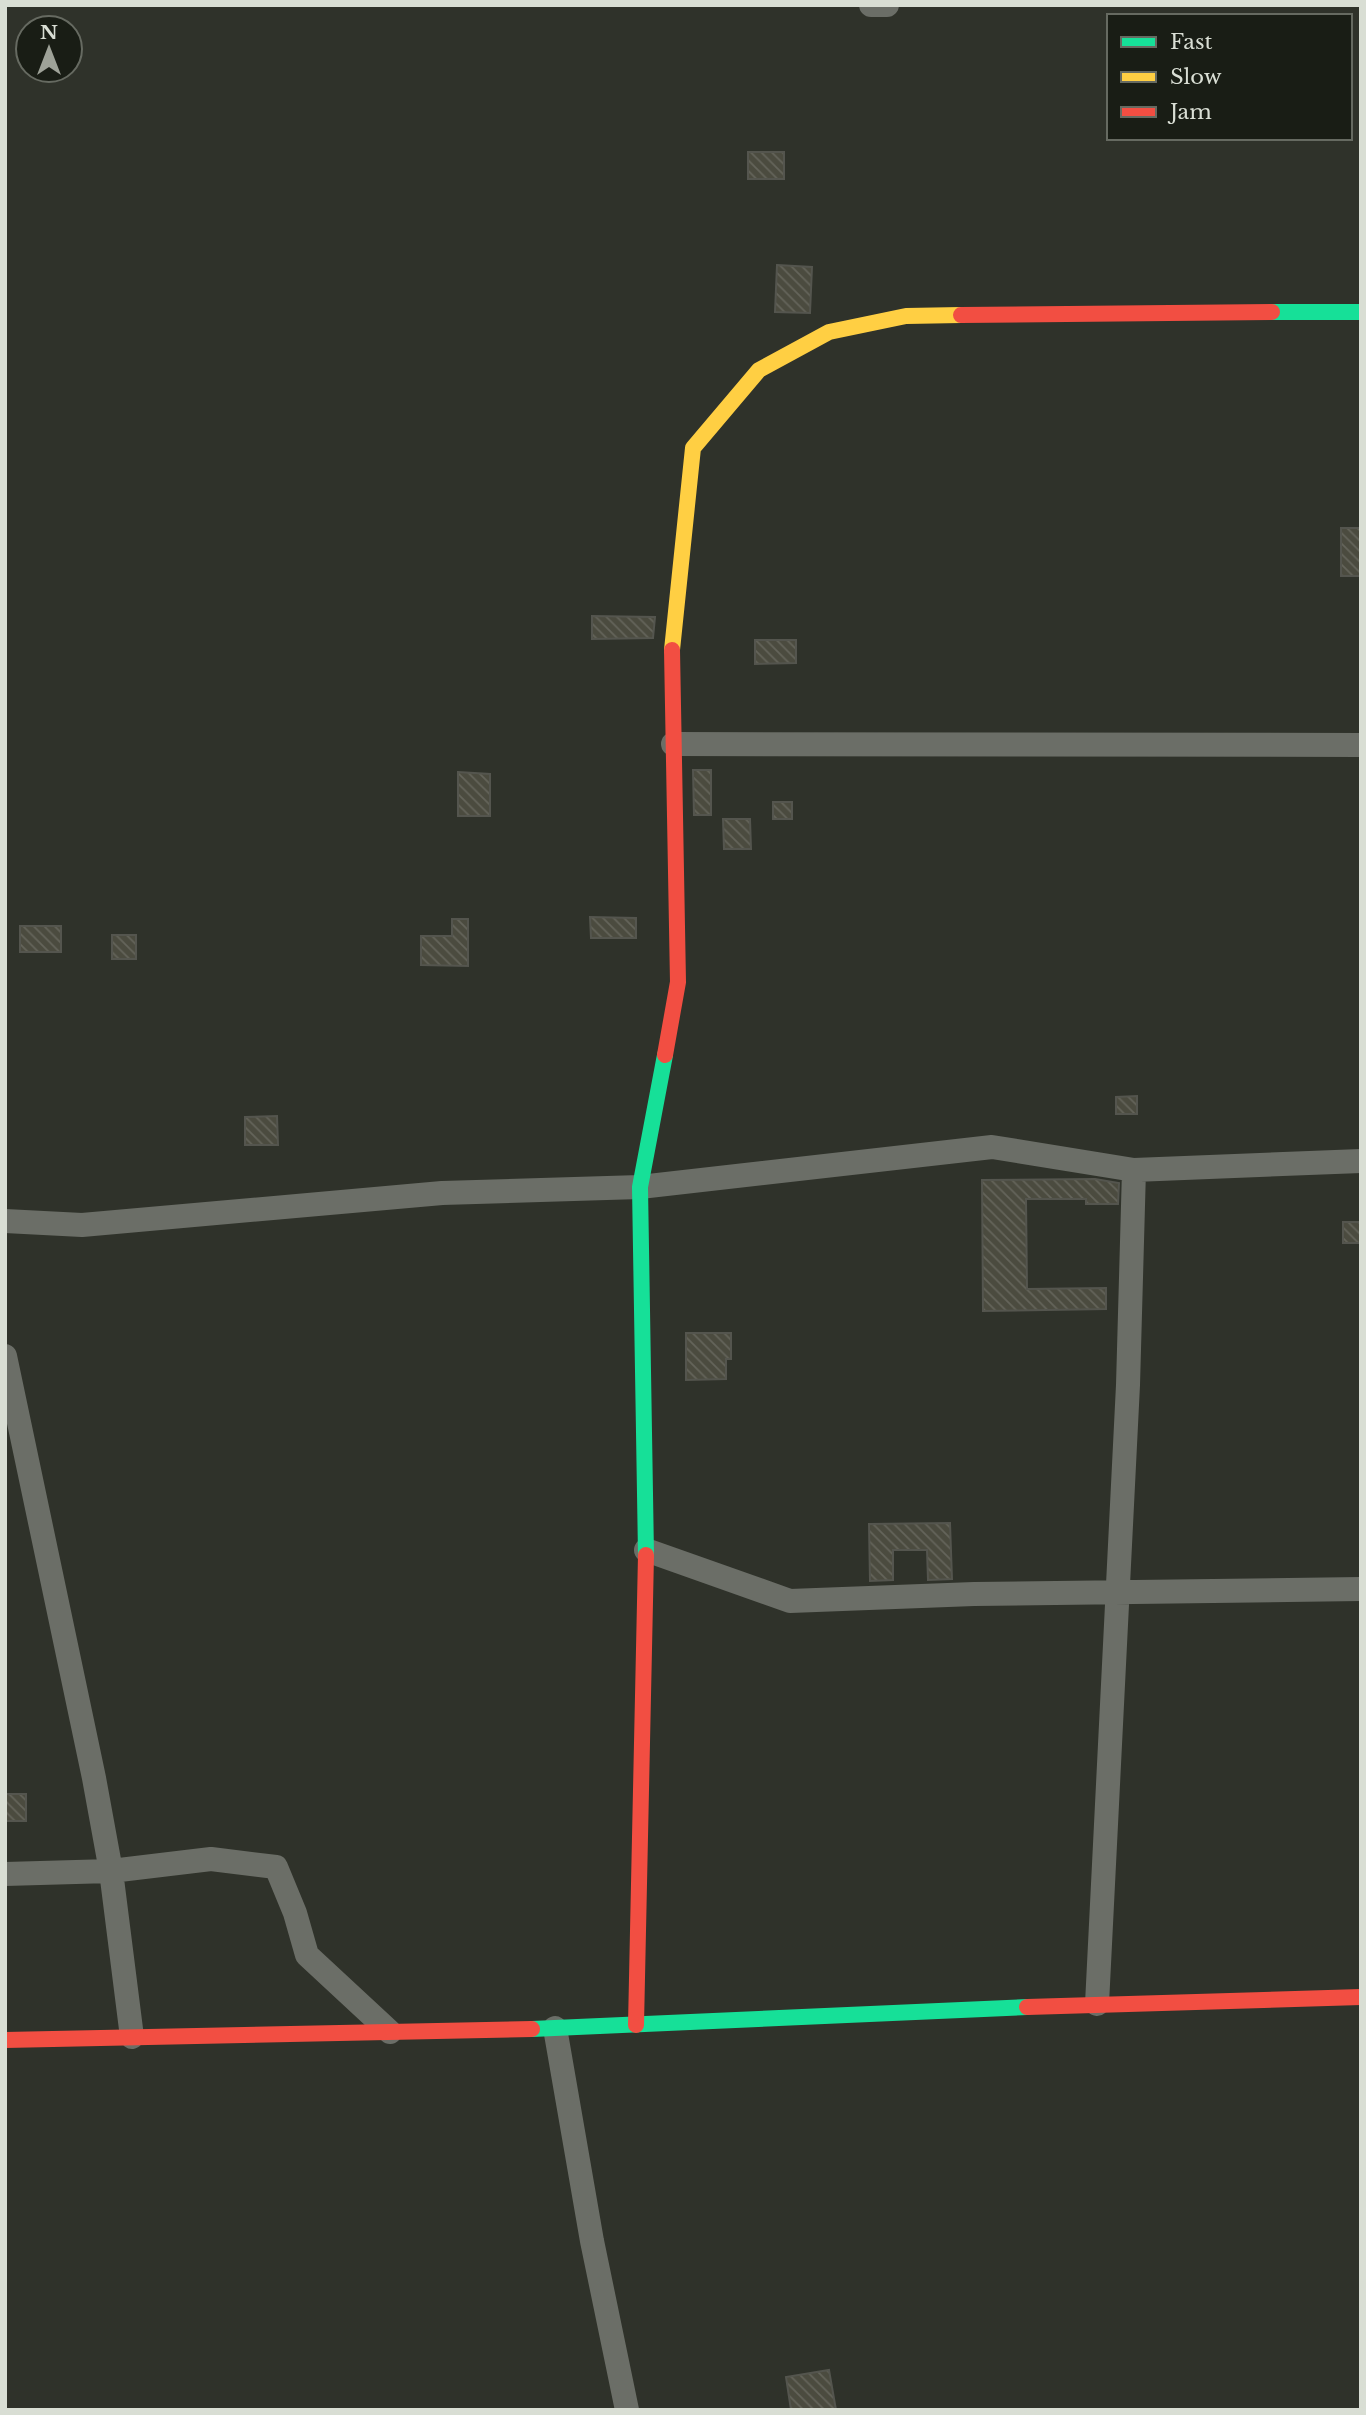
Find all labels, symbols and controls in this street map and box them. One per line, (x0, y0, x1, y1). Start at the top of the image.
north arrow (14, 14, 84, 84)
legend (1107, 14, 1352, 140)
text: N (40, 21, 58, 44)
text: Fast (1170, 29, 1212, 55)
text: Slow (1170, 64, 1222, 90)
text: Jam (1167, 99, 1212, 125)

